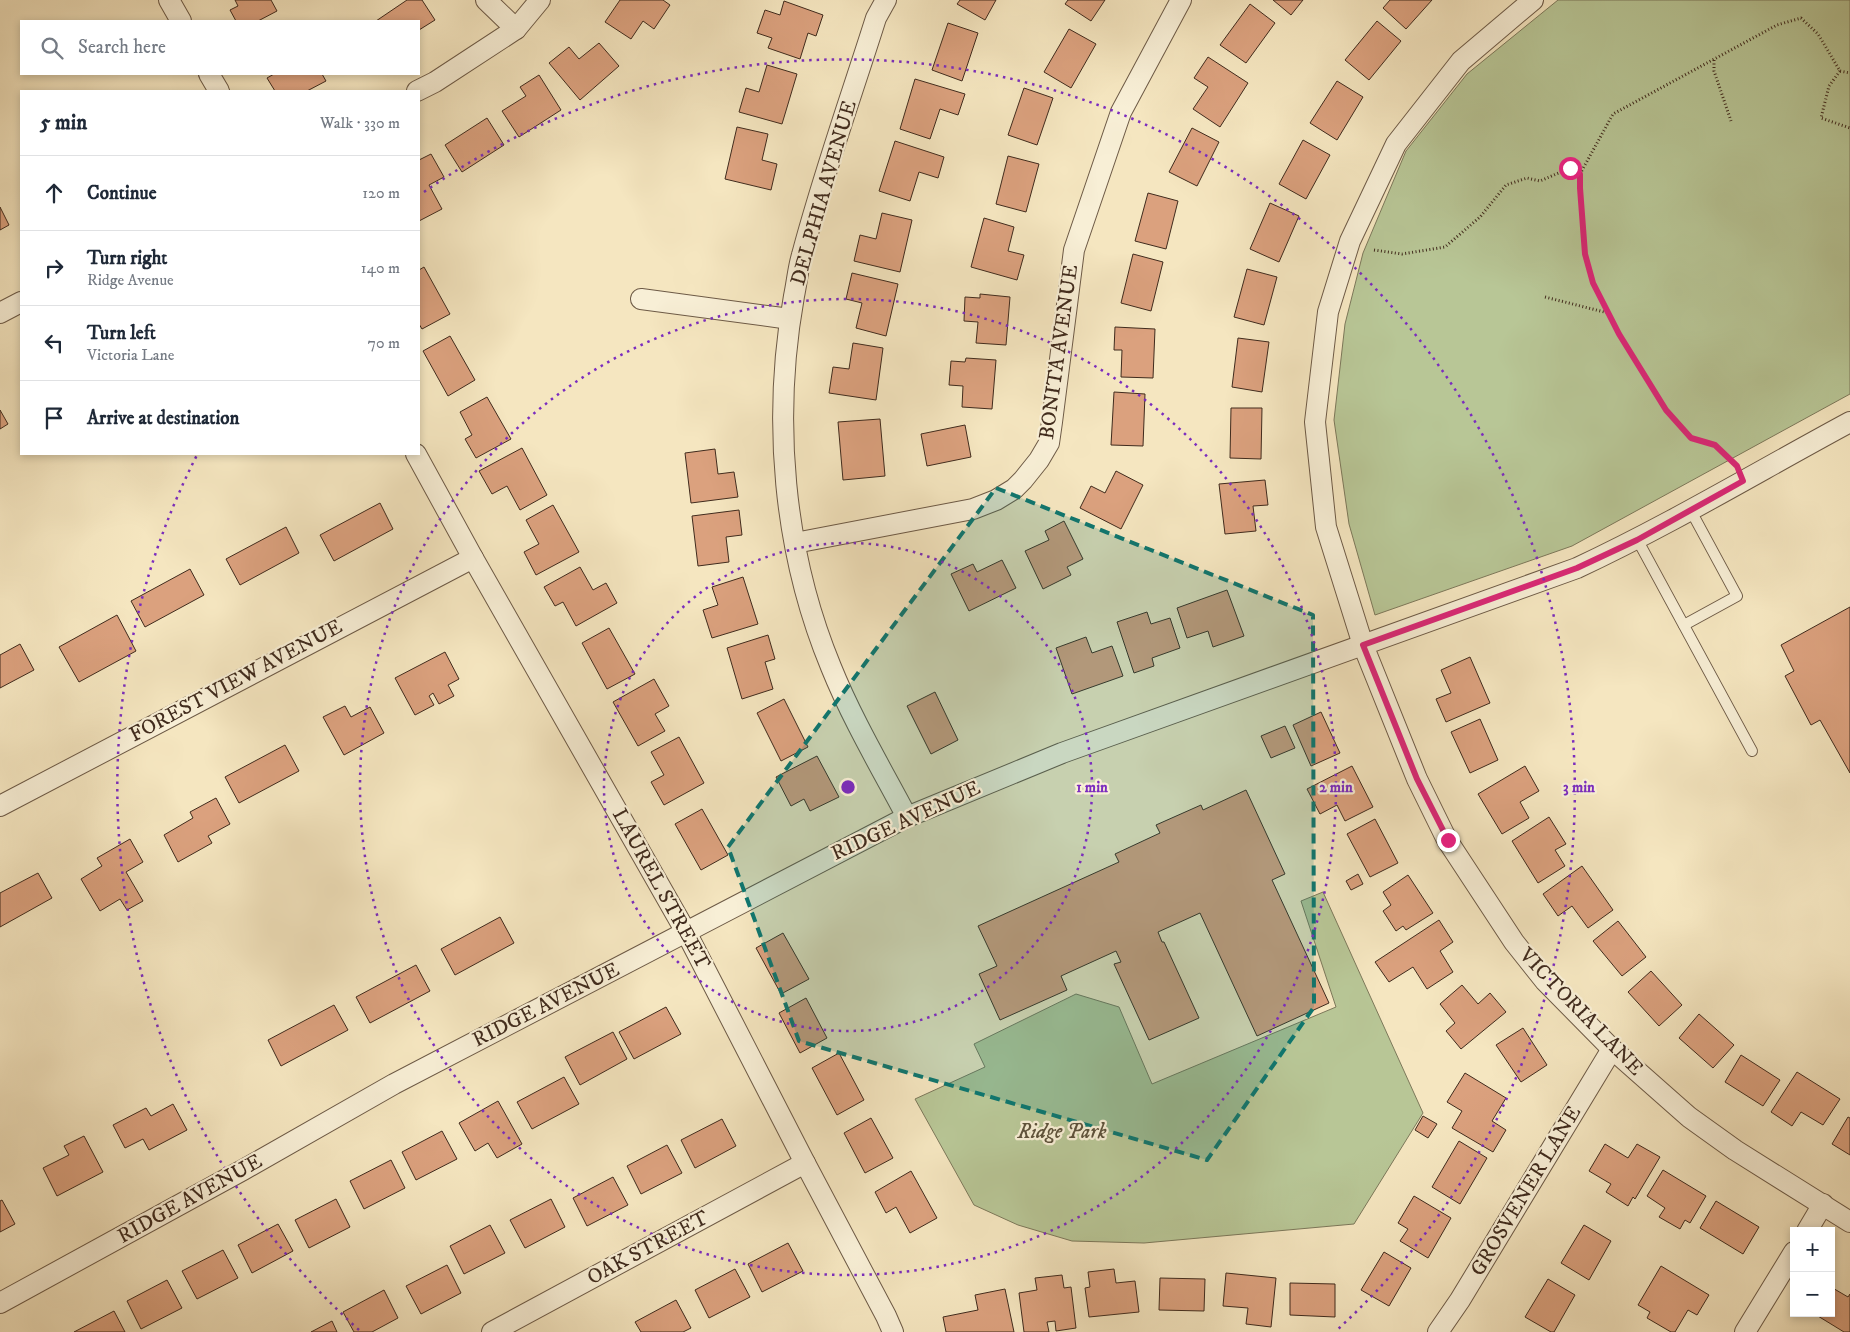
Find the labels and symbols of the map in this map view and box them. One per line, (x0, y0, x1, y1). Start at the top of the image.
street label: DELPHIA AVENUE (785, 97, 863, 288)
route start (1559, 157, 1582, 180)
street label: BONITA AVENUE (1034, 263, 1084, 441)
street label: FOREST VIEW AVENUE (125, 614, 347, 748)
street label: RIDGE AVENUE (827, 775, 985, 867)
centre of rings (839, 778, 857, 796)
text: 1 min (1076, 778, 1108, 797)
text: 2 min (1319, 778, 1353, 797)
text: 3 min (1563, 778, 1595, 797)
street label: LAUREL STREET (606, 804, 716, 974)
route end (1437, 829, 1460, 852)
street label: VICTORIA LANE (1513, 942, 1649, 1081)
street label: RIDGE AVENUE (468, 957, 624, 1053)
street label: GROSVENER LANE (1465, 1101, 1587, 1281)
park label: Ridge Park (1016, 1119, 1107, 1145)
street label: RIDGE AVENUE (113, 1148, 267, 1250)
street label: OAK STREET (583, 1205, 713, 1291)

